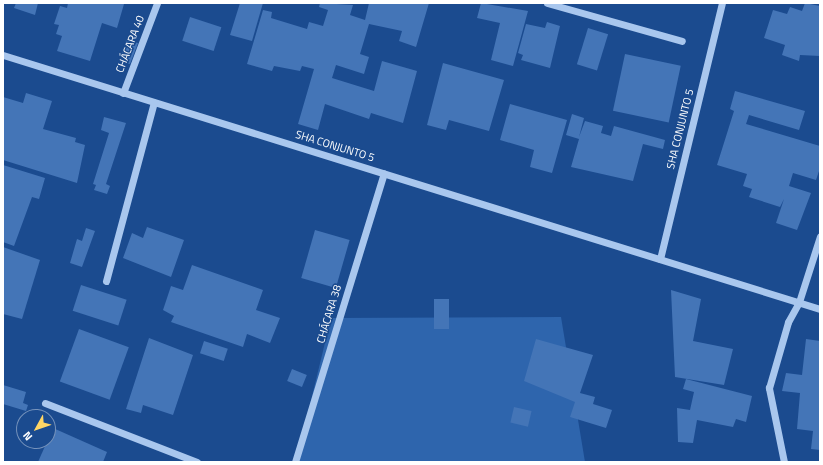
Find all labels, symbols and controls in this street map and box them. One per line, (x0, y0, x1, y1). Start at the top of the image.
street label: CHÁCARA 40 (113, 13, 147, 75)
street label: SHA CONJUNTO 5 (664, 88, 696, 170)
street label: SHA CONJUNTO 5 (294, 128, 376, 164)
street label: CHÁCARA 38 (314, 283, 344, 345)
north arrow (16, 409, 56, 449)
text: N (19, 428, 36, 444)

